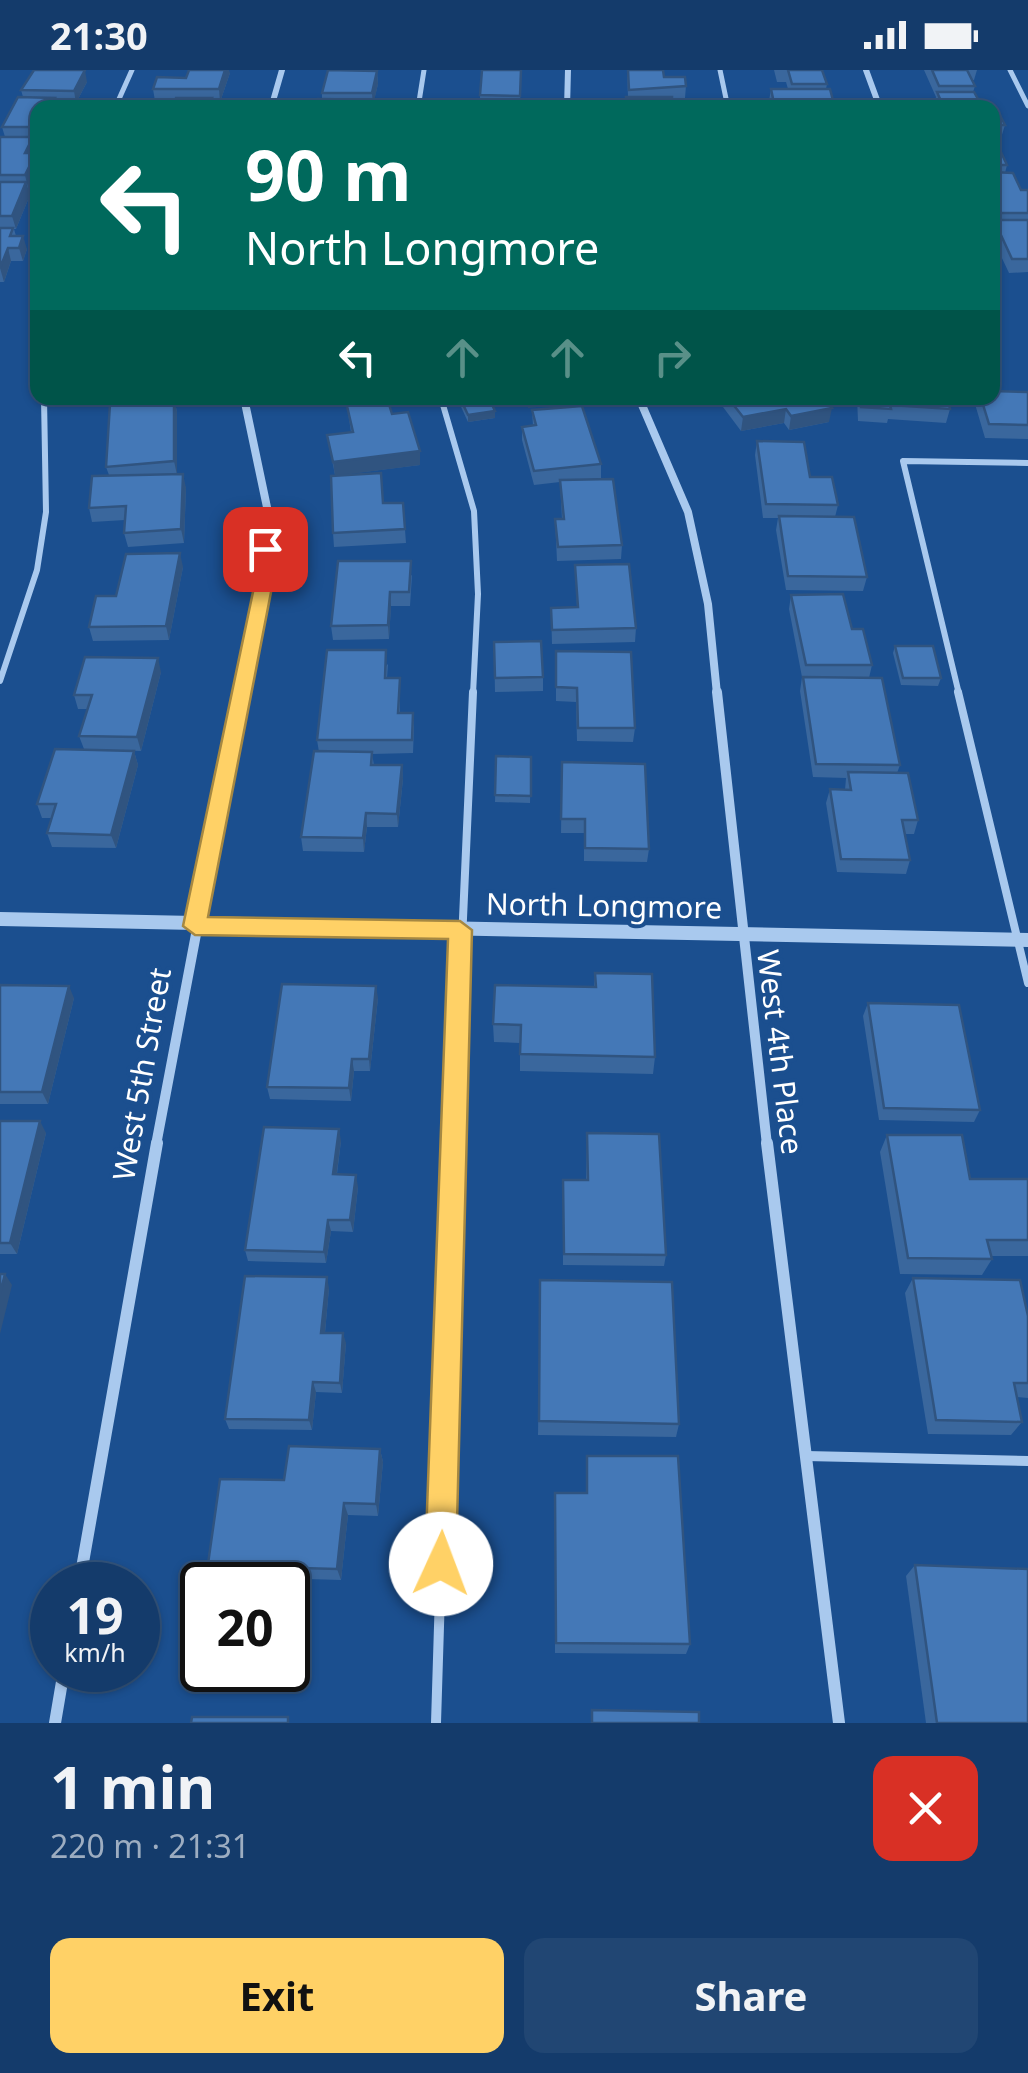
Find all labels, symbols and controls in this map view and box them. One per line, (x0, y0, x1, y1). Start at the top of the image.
text: 21:30 (50, 9, 148, 61)
text: 90 m (245, 126, 412, 222)
icon: left (80, 140, 210, 270)
text: North Longmore (245, 217, 599, 278)
icon: left (330, 330, 385, 385)
icon: ahead (435, 330, 490, 385)
icon: ahead (540, 330, 595, 385)
icon: right (645, 330, 700, 385)
pin (223, 507, 308, 592)
icon: arrive (238, 522, 293, 577)
street label: North Longmore (486, 882, 722, 928)
street label: West 4th Place (748, 947, 814, 1157)
street label: West 5th Street (102, 964, 180, 1184)
position arrow (389, 1512, 493, 1616)
speed limit sign: 20 (180, 1562, 310, 1692)
text: 19 (66, 1581, 124, 1649)
text: km/h (64, 1635, 126, 1669)
text: 1 min (50, 1745, 215, 1827)
button: close (873, 1756, 978, 1861)
text: 220 m · 21:31 (50, 1824, 250, 1867)
button: Exit (50, 1938, 504, 2053)
button: Share (524, 1938, 978, 2053)

